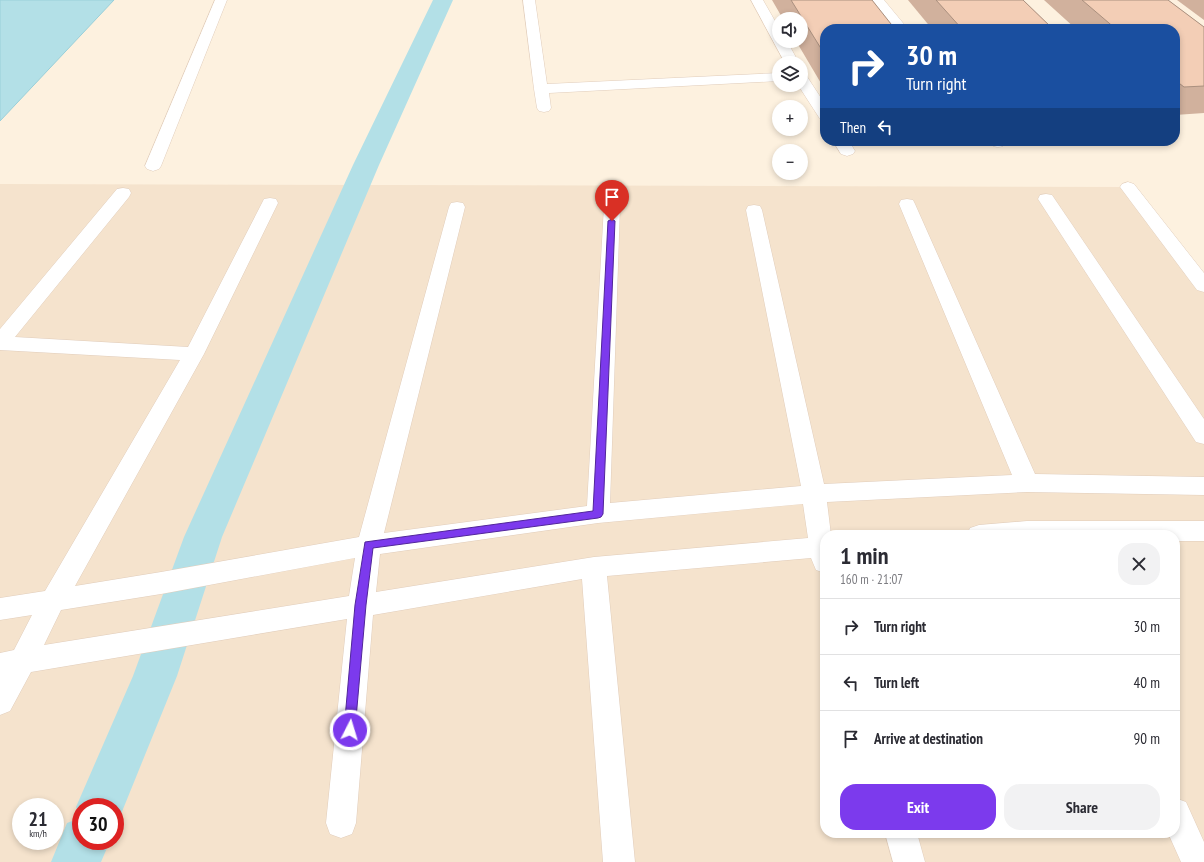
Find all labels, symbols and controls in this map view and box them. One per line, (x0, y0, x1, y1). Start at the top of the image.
map controls (772, 12, 808, 180)
button: sound (772, 12, 808, 48)
text: 30 m (906, 36, 957, 73)
icon: right (840, 40, 892, 92)
button: layers (772, 56, 808, 92)
text: Turn right (906, 72, 966, 95)
button: + (772, 100, 808, 136)
icon: left (874, 116, 896, 138)
text: Then (840, 118, 866, 137)
button: − (772, 144, 808, 180)
pin (595, 180, 629, 221)
icon: arrive (601, 186, 623, 208)
text: 1 min (840, 540, 888, 571)
button: close (1118, 543, 1160, 585)
text: 160 m · 21:07 (840, 571, 903, 588)
icon: right (840, 616, 862, 638)
text: Turn right (874, 617, 926, 636)
text: 30 m (1134, 617, 1160, 636)
icon: left (840, 672, 862, 694)
text: Turn left (874, 673, 919, 692)
text: 40 m (1134, 673, 1160, 692)
position arrow (329, 709, 371, 751)
icon: arrive (840, 728, 862, 750)
text: Arrive at destination (874, 729, 983, 748)
text: 90 m (1134, 729, 1160, 748)
button: Exit (840, 784, 996, 830)
button: Share (1004, 784, 1160, 830)
speed limit sign: 30 (72, 798, 124, 850)
text: 21 (28, 806, 48, 832)
text: km/h (29, 827, 47, 840)

